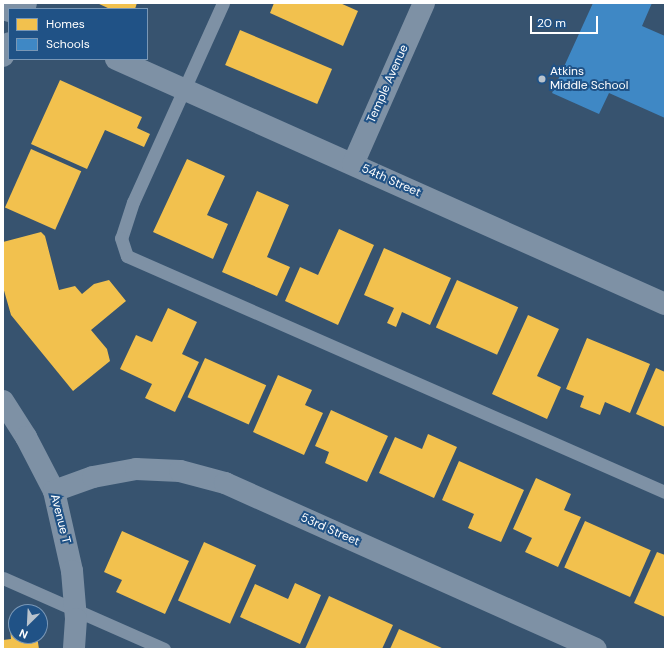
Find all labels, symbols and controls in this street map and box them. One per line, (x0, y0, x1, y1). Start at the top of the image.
legend (8, 8, 148, 60)
scale bar (532, 8, 600, 34)
text: 20 m (537, 15, 566, 31)
text: Homes (46, 16, 85, 32)
text: Schools (46, 36, 90, 52)
street label: Temple Avenue (364, 43, 412, 125)
place label: Atkins Middle School (550, 65, 628, 93)
marker: Atkins Middle School (537, 74, 547, 84)
street label: 54th Street (359, 162, 423, 200)
street label: Avenue T (47, 493, 73, 545)
street label: 53rd Street (298, 511, 362, 549)
north arrow (8, 604, 48, 644)
text: N (17, 626, 30, 642)

